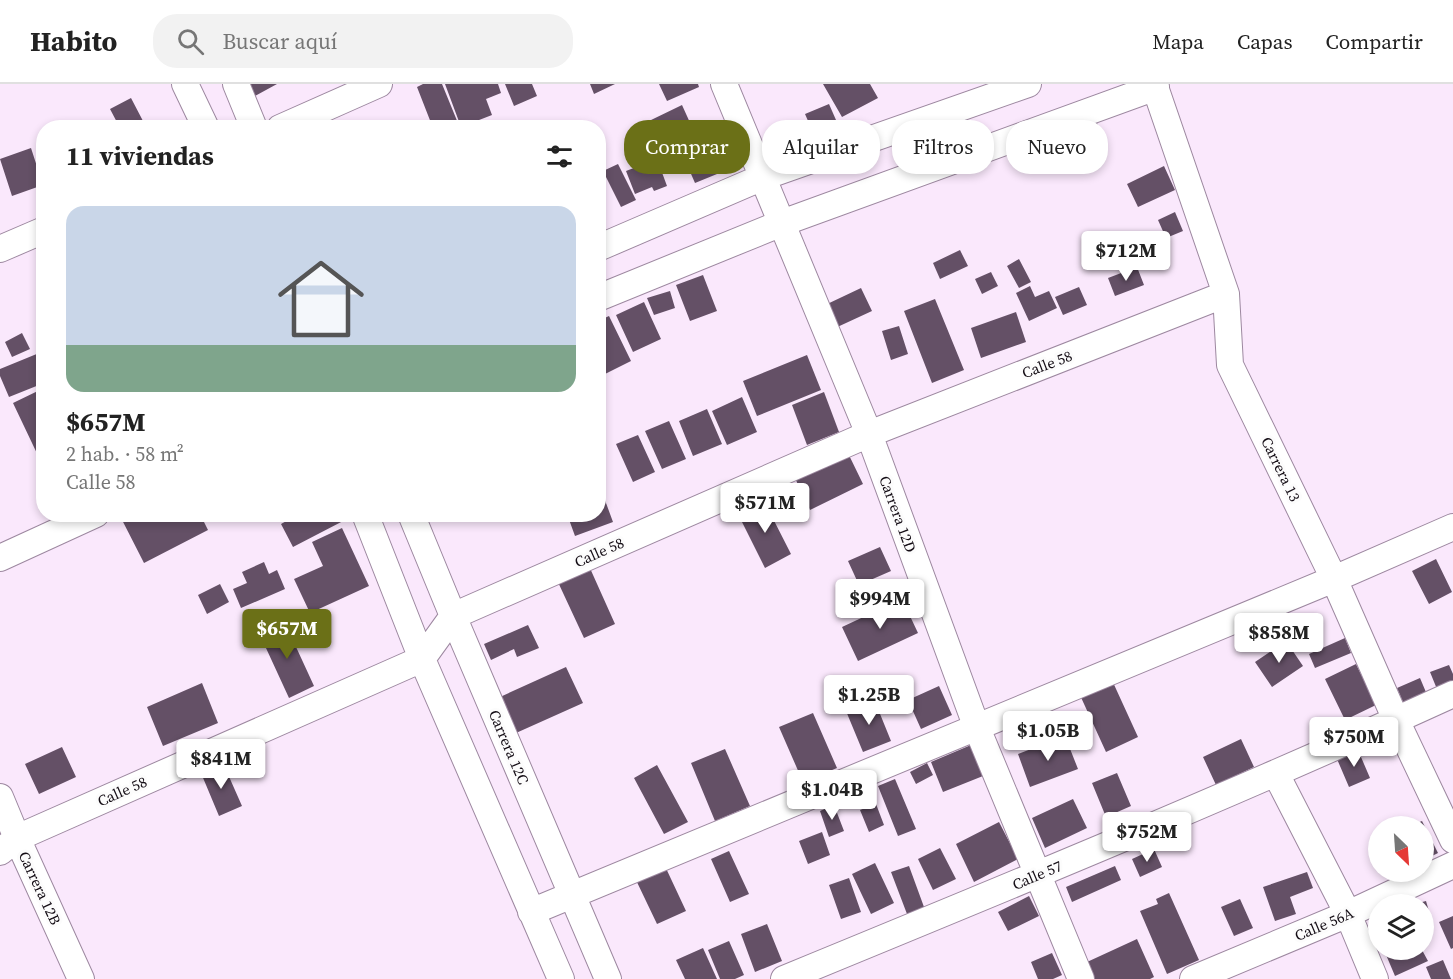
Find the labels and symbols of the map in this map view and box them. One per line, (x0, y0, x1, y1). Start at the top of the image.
pin: $712M (1084, 231, 1168, 282)
street label: Calle 58 (1019, 345, 1075, 383)
street label: Carrera 13 (1256, 433, 1306, 505)
street label: Carrera 12D (874, 473, 922, 555)
pin: $571M (723, 483, 807, 534)
street label: Calle 58 (571, 532, 627, 572)
pin: $994M (838, 579, 922, 630)
pin: $657M (245, 609, 329, 660)
pin: $858M (1237, 613, 1321, 664)
pin: $1.25B (820, 675, 918, 726)
street label: Carrera 12C (484, 707, 534, 787)
pin: $1.05B (999, 711, 1097, 762)
pin: $750M (1312, 717, 1396, 768)
pin: $841M (179, 739, 263, 790)
pin: $1.04B (783, 770, 881, 821)
street label: Calle 58 (94, 771, 150, 811)
pin: $752M (1105, 812, 1189, 863)
north arrow (1368, 816, 1434, 882)
street label: Carrera 12B (14, 848, 66, 928)
street label: Calle 57 (1009, 855, 1065, 895)
street label: Calle 56A (1291, 902, 1357, 946)

